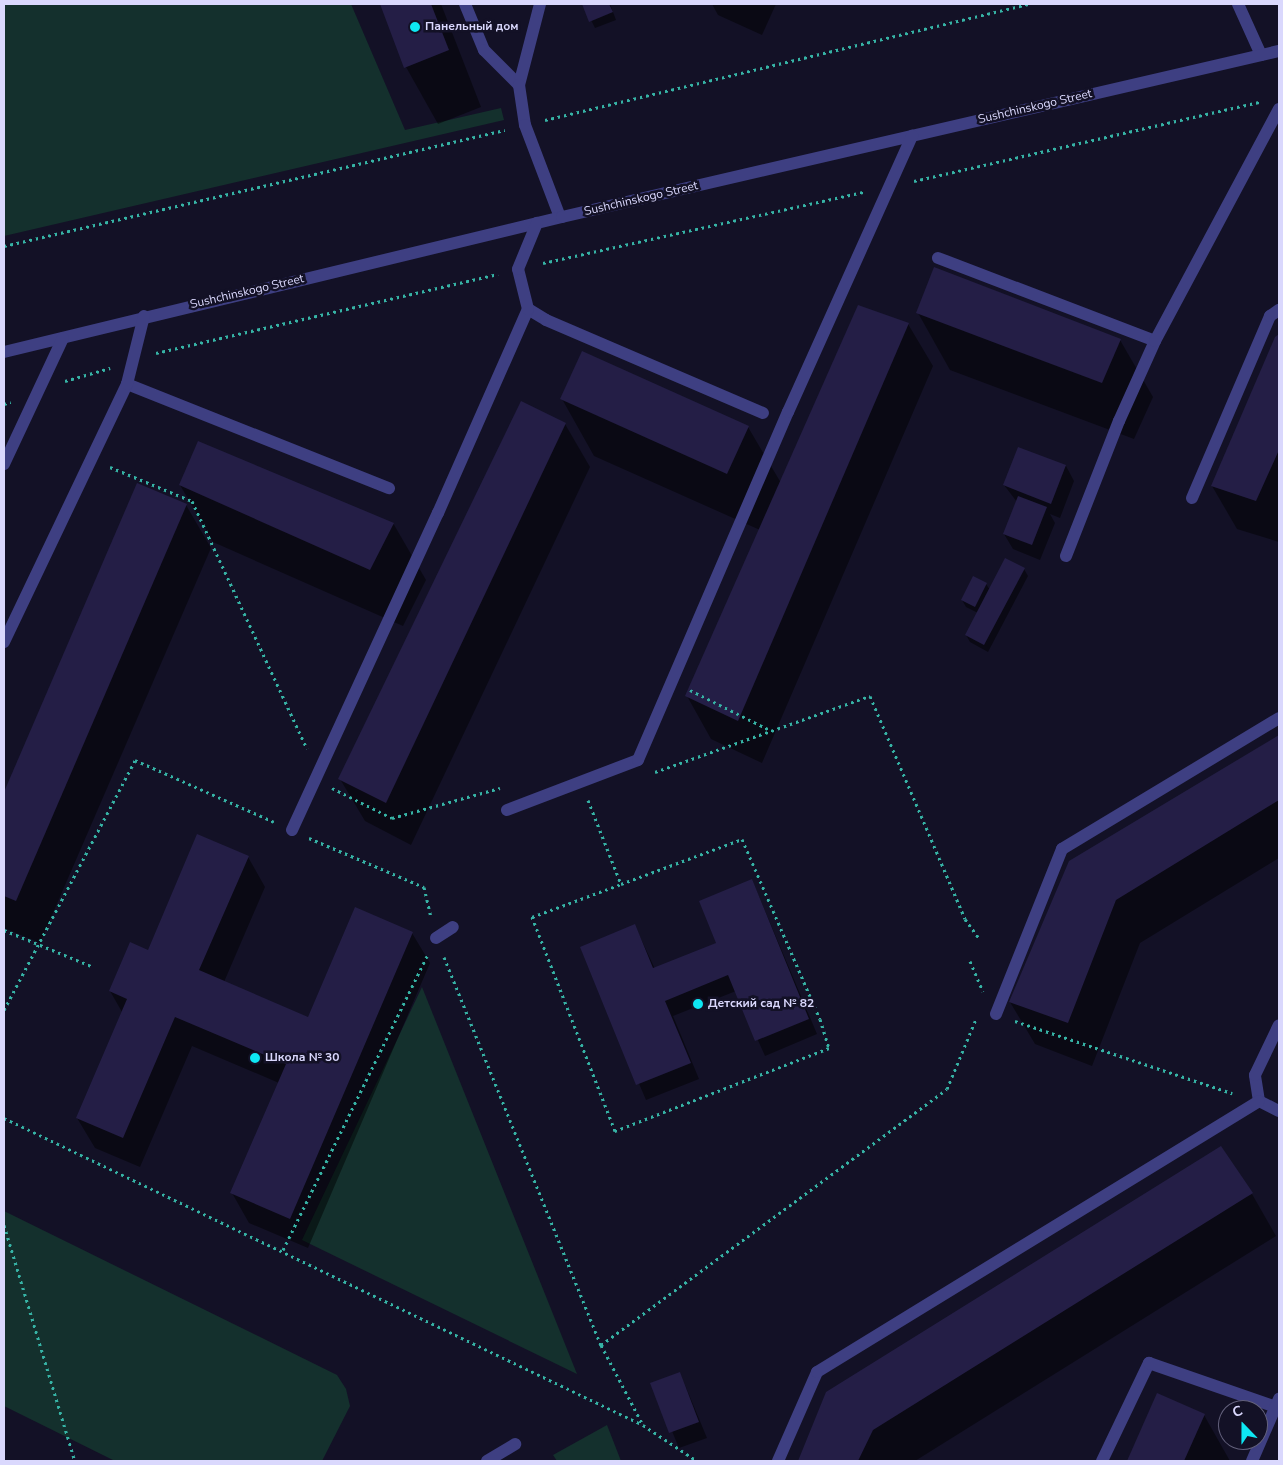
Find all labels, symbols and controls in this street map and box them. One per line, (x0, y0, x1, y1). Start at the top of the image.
place label: Панельный дом (425, 20, 519, 34)
marker: Панельный дом (409, 21, 421, 33)
street label: Sushchinskogo Street (977, 87, 1093, 127)
street label: Sushchinskogo Street (583, 179, 699, 219)
street label: Sushchinskogo Street (189, 272, 305, 312)
place label: Детский сад № 82 (708, 997, 814, 1011)
marker: Детский сад № 82 (692, 998, 704, 1010)
place label: Школа № 30 (265, 1051, 340, 1065)
marker: Школа № 30 (249, 1052, 261, 1064)
north arrow (1218, 1400, 1268, 1450)
text: С (1230, 1401, 1246, 1422)

